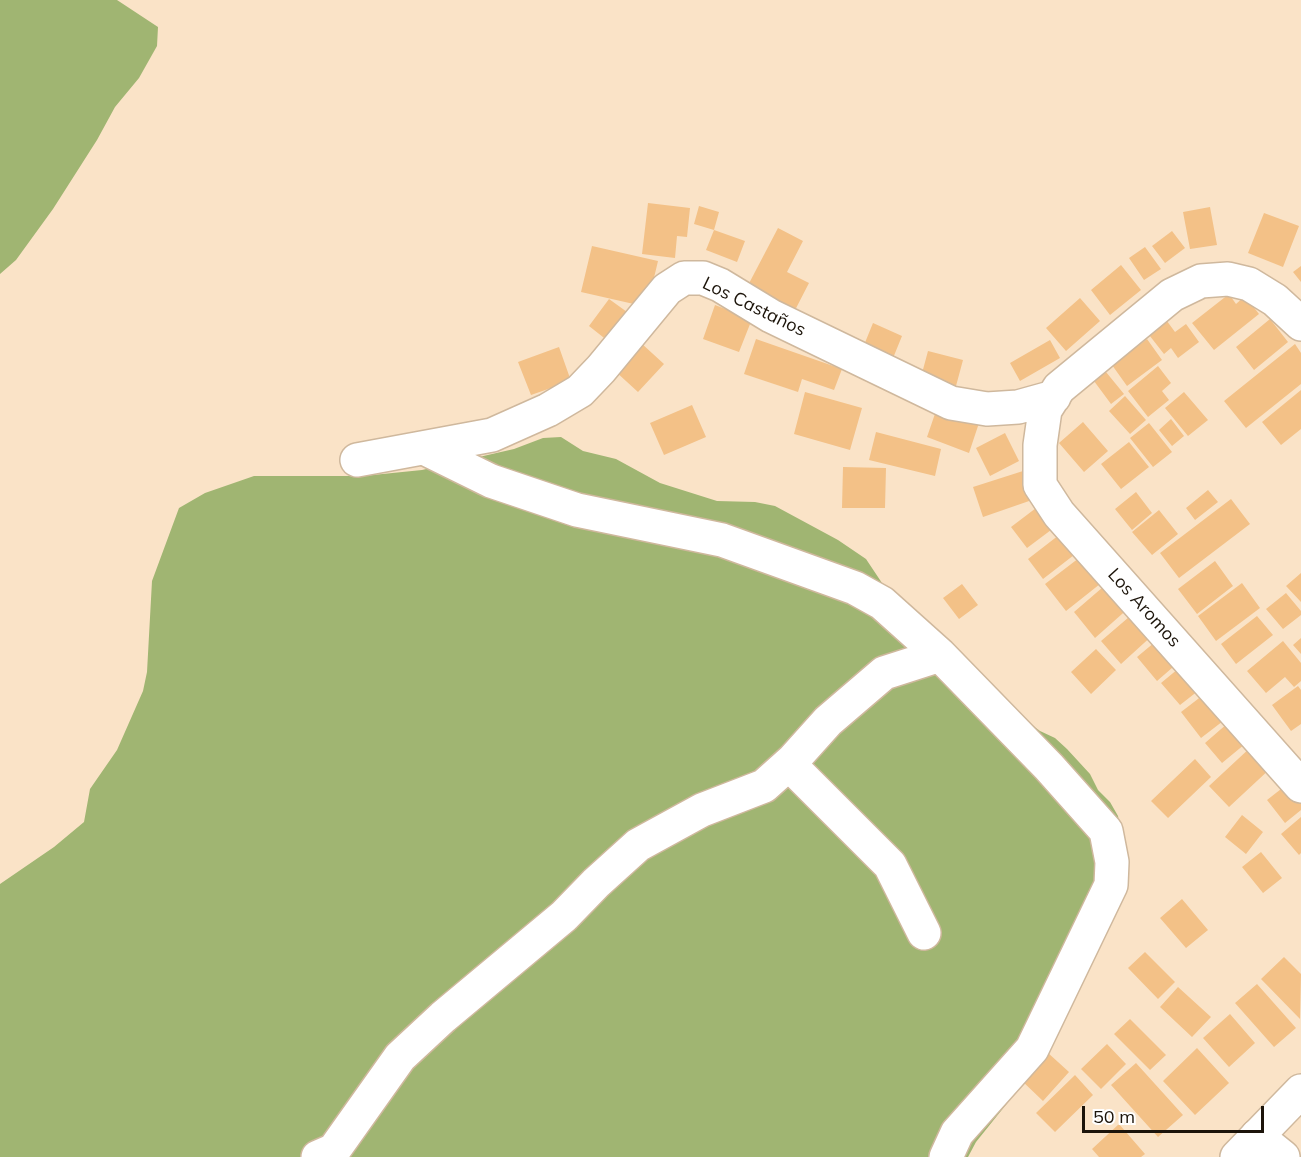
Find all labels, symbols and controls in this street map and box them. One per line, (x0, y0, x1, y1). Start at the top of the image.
street label: Los Castaños (699, 273, 809, 341)
street label: Los Aromos (1103, 564, 1185, 652)
scale bar (1085, 1094, 1266, 1132)
text: 50 m (1093, 1105, 1135, 1128)

